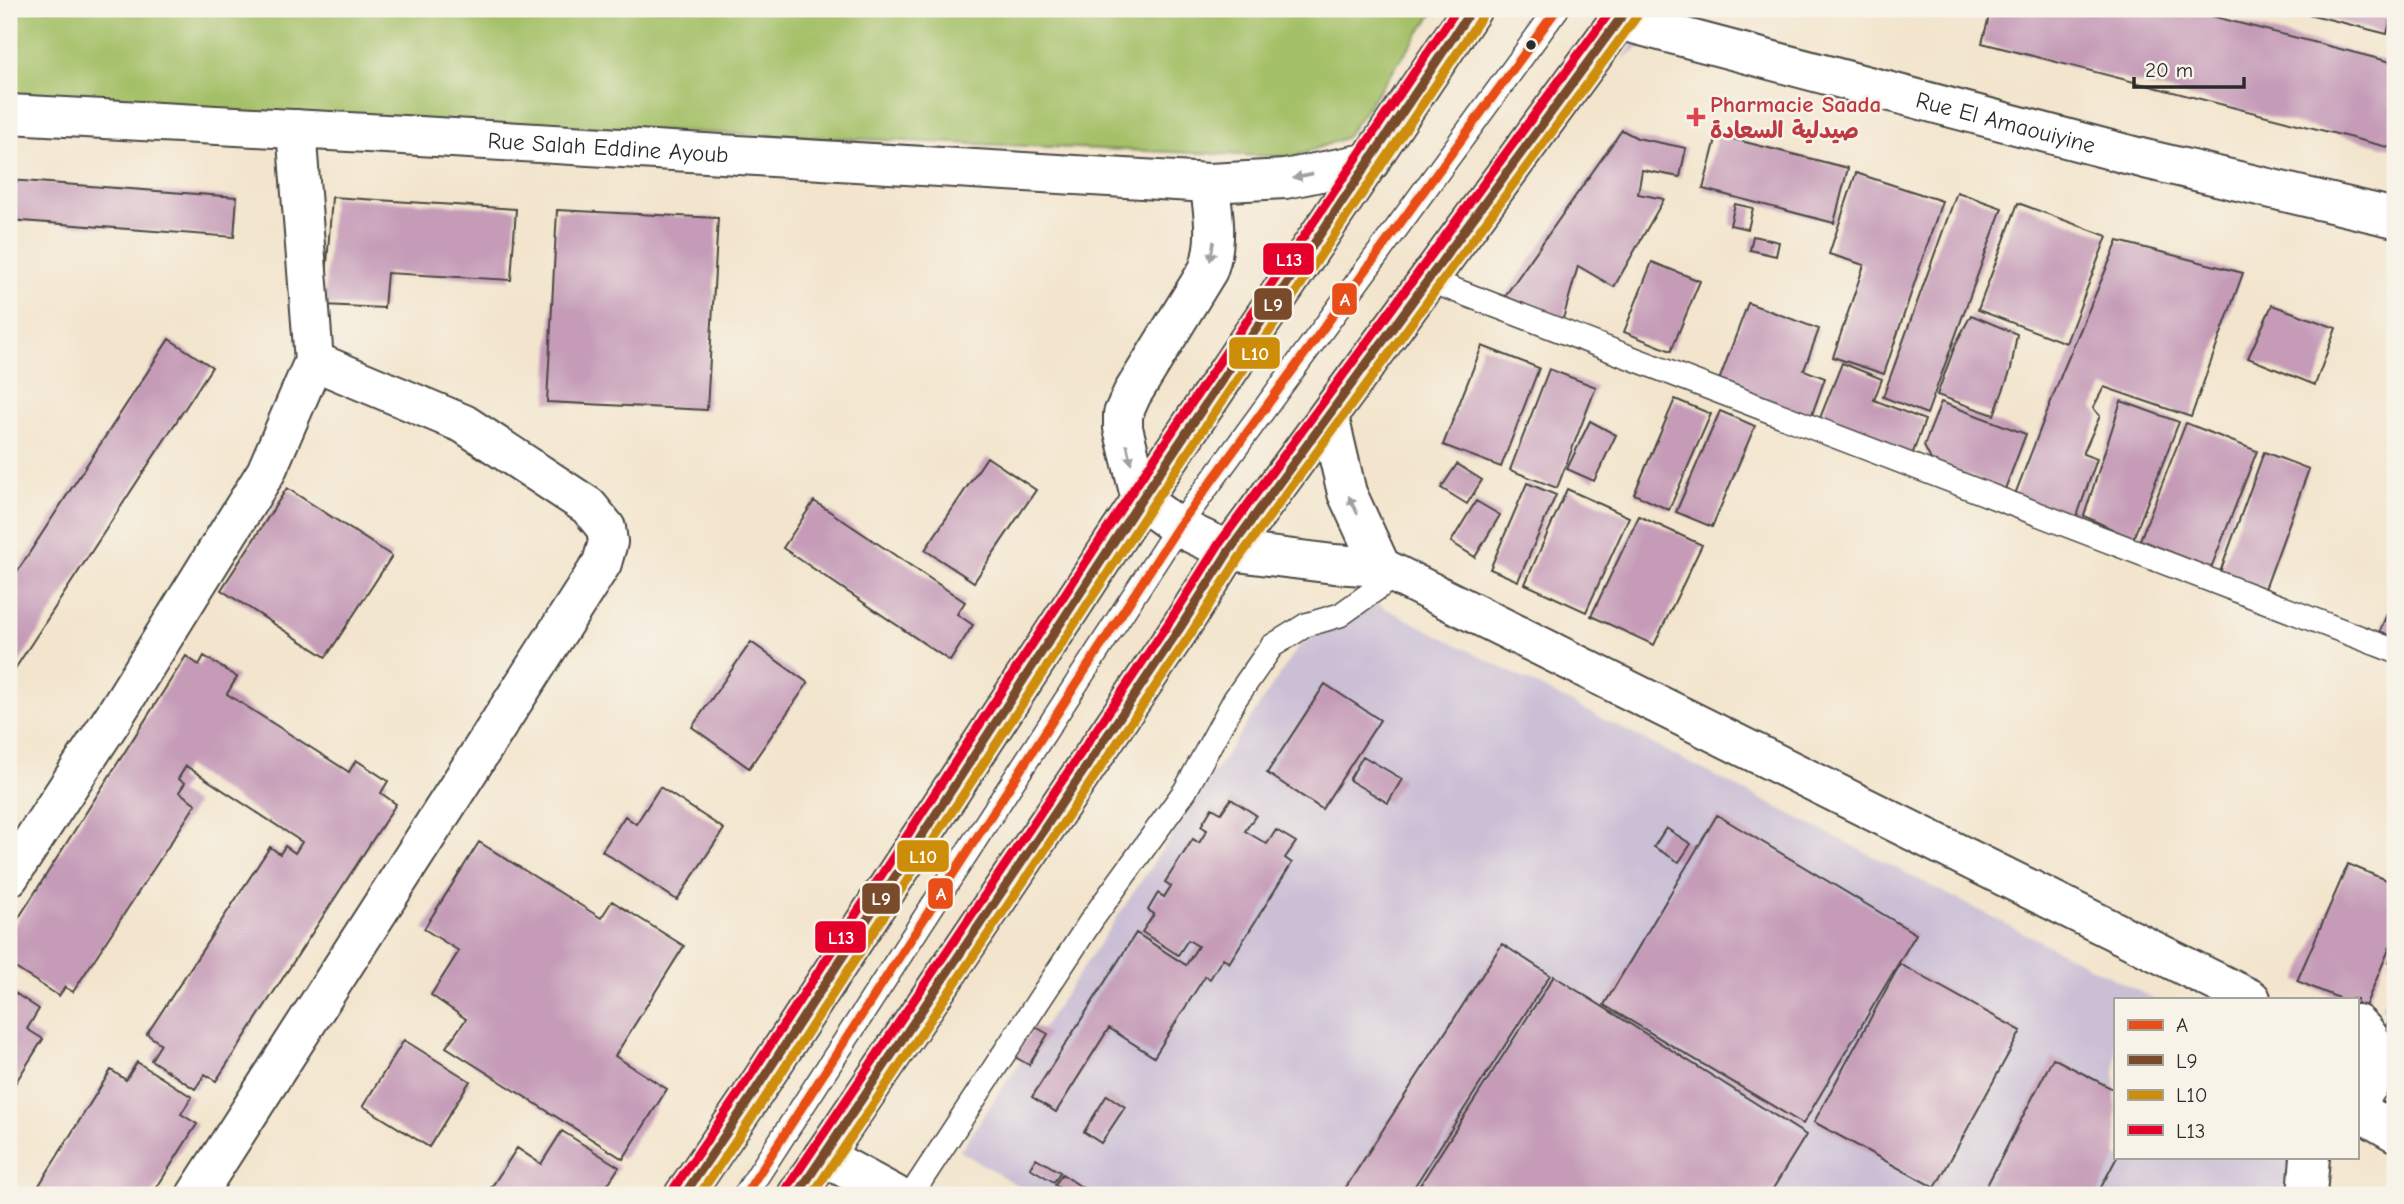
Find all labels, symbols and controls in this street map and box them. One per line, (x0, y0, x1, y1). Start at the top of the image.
unlabelled marker (1524, 38, 1538, 52)
scale bar (2134, 46, 2245, 90)
text: 20 m (2145, 58, 2193, 82)
street label: Rue El Amaouiyine (1913, 86, 2098, 159)
place label: Pharmacie Saada صيدلية السعادة (1710, 91, 1881, 144)
marker: Pharmacie Saada صيدلية السعادة (1688, 109, 1704, 125)
street label: Rue Salah Eddine Ayoub (487, 127, 729, 168)
one-way arrow (1292, 171, 1314, 182)
one-way arrow (1206, 240, 1217, 262)
line badge: L13 (1262, 242, 1315, 276)
text: L13 (1276, 249, 1302, 271)
line badge: A (1331, 282, 1358, 316)
line badge: L9 (1253, 287, 1293, 321)
text: A (1340, 289, 1351, 311)
text: L9 (1263, 294, 1283, 316)
line badge: L10 (1228, 336, 1281, 370)
text: L10 (1241, 343, 1269, 365)
one-way arrow (1123, 443, 1134, 465)
one-way arrow (1347, 495, 1358, 515)
line badge: L10 (896, 839, 950, 873)
text: L10 (909, 846, 937, 868)
line badge: A (927, 877, 954, 910)
line badge: L9 (861, 882, 901, 915)
text: A (936, 883, 947, 905)
text: L9 (871, 888, 891, 910)
line badge: L13 (814, 920, 867, 954)
text: L13 (828, 927, 854, 949)
legend (2114, 998, 2358, 1158)
text: A (2176, 1013, 2188, 1037)
text: L9 (2176, 1049, 2198, 1073)
text: L10 (2176, 1083, 2208, 1107)
text: L13 (2176, 1119, 2205, 1143)

